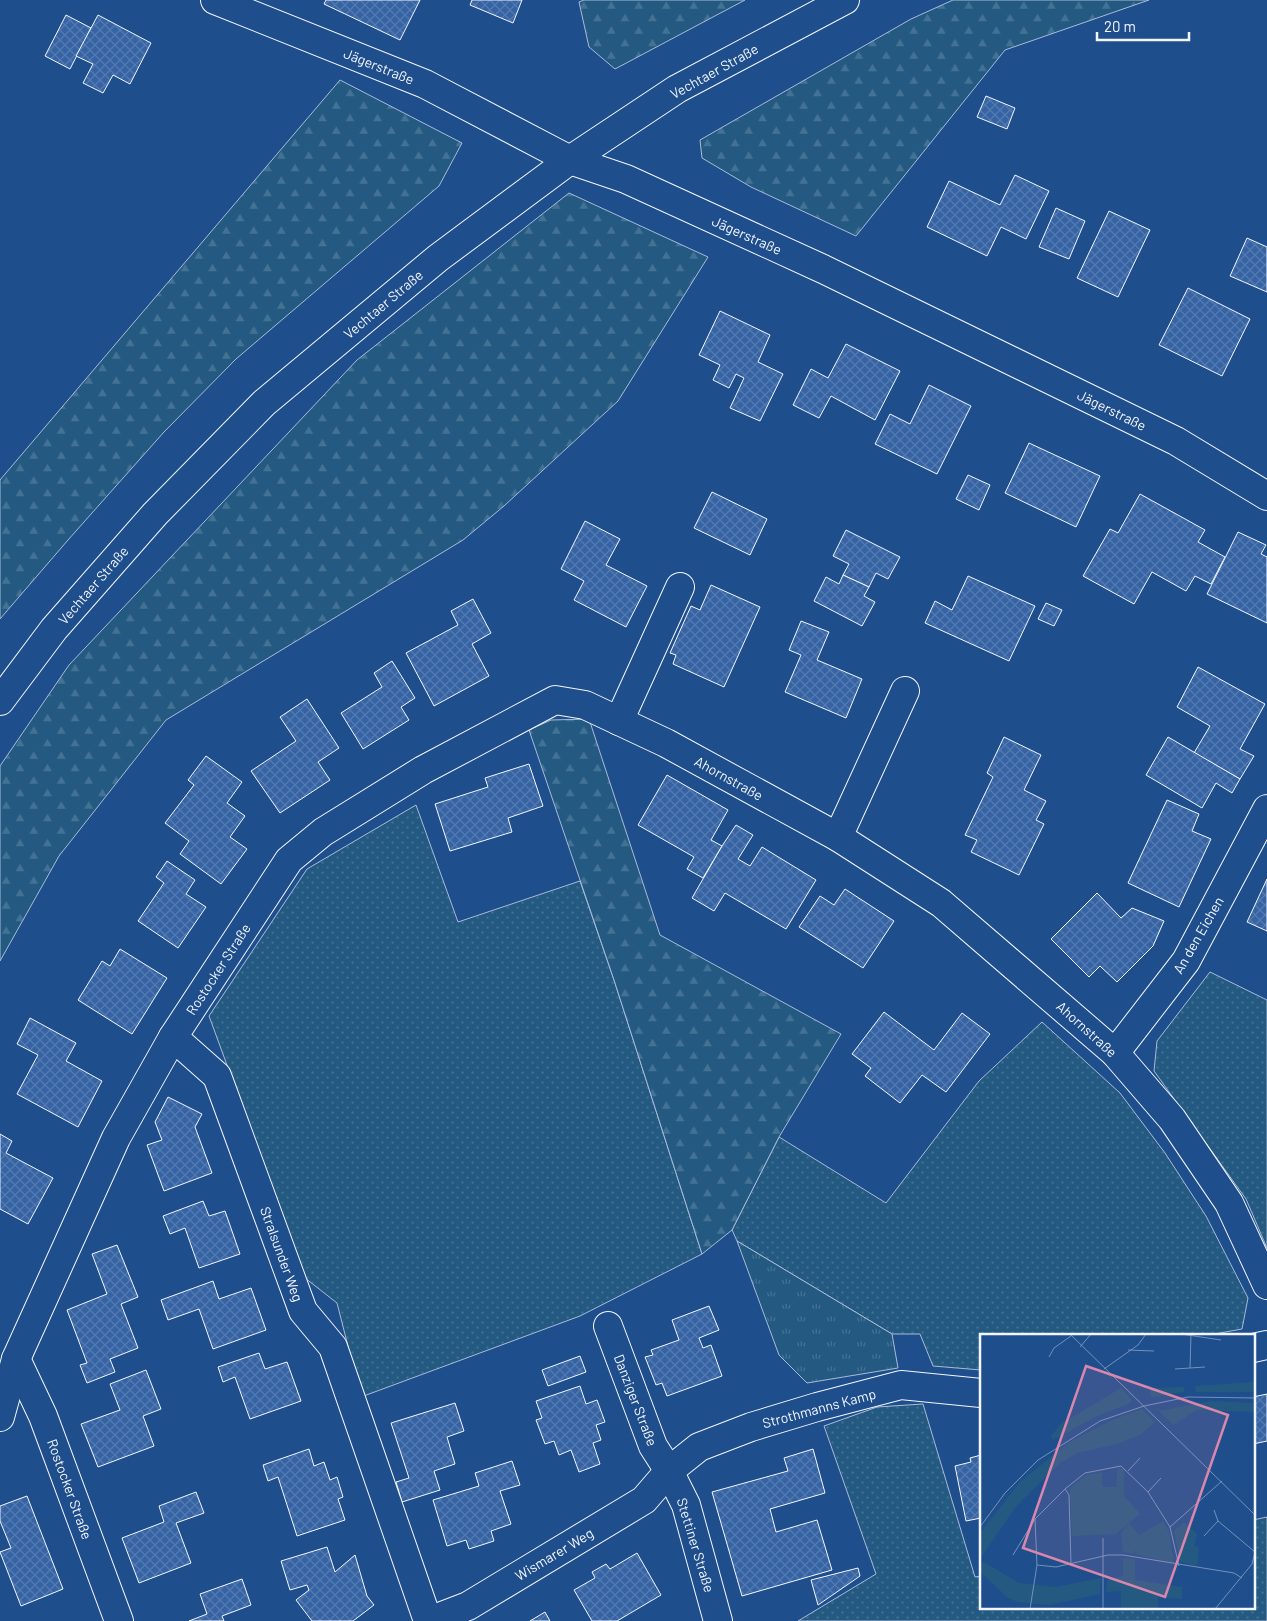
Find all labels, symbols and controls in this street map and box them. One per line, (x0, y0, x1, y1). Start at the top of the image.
scale bar (1097, 10, 1190, 42)
text: 20 m (1104, 17, 1136, 35)
street label: Vechtaer Straße (667, 40, 761, 102)
street label: Jägerstraße (341, 44, 417, 88)
street label: Jägerstraße (709, 212, 785, 258)
street label: Vechtaer Straße (340, 266, 426, 342)
street label: Jägerstraße (1075, 386, 1149, 434)
street label: Vechtaer Straße (54, 542, 132, 628)
street label: Ahornstraße (692, 752, 766, 804)
street label: An den Eichen (1169, 893, 1227, 977)
street label: Rostocker Straße (182, 920, 254, 1018)
street label: Ahornstraße (1053, 997, 1121, 1061)
street label: Stralsunder Weg (257, 1204, 307, 1304)
inset map (980, 1334, 1254, 1608)
street label: Danziger Straße (611, 1352, 661, 1448)
street label: Strothmanns Kamp (760, 1385, 878, 1431)
street label: Rostocker Straße (44, 1437, 96, 1541)
street label: Stettiner Straße (674, 1496, 718, 1594)
street label: Wismarer Weg (512, 1524, 596, 1584)

